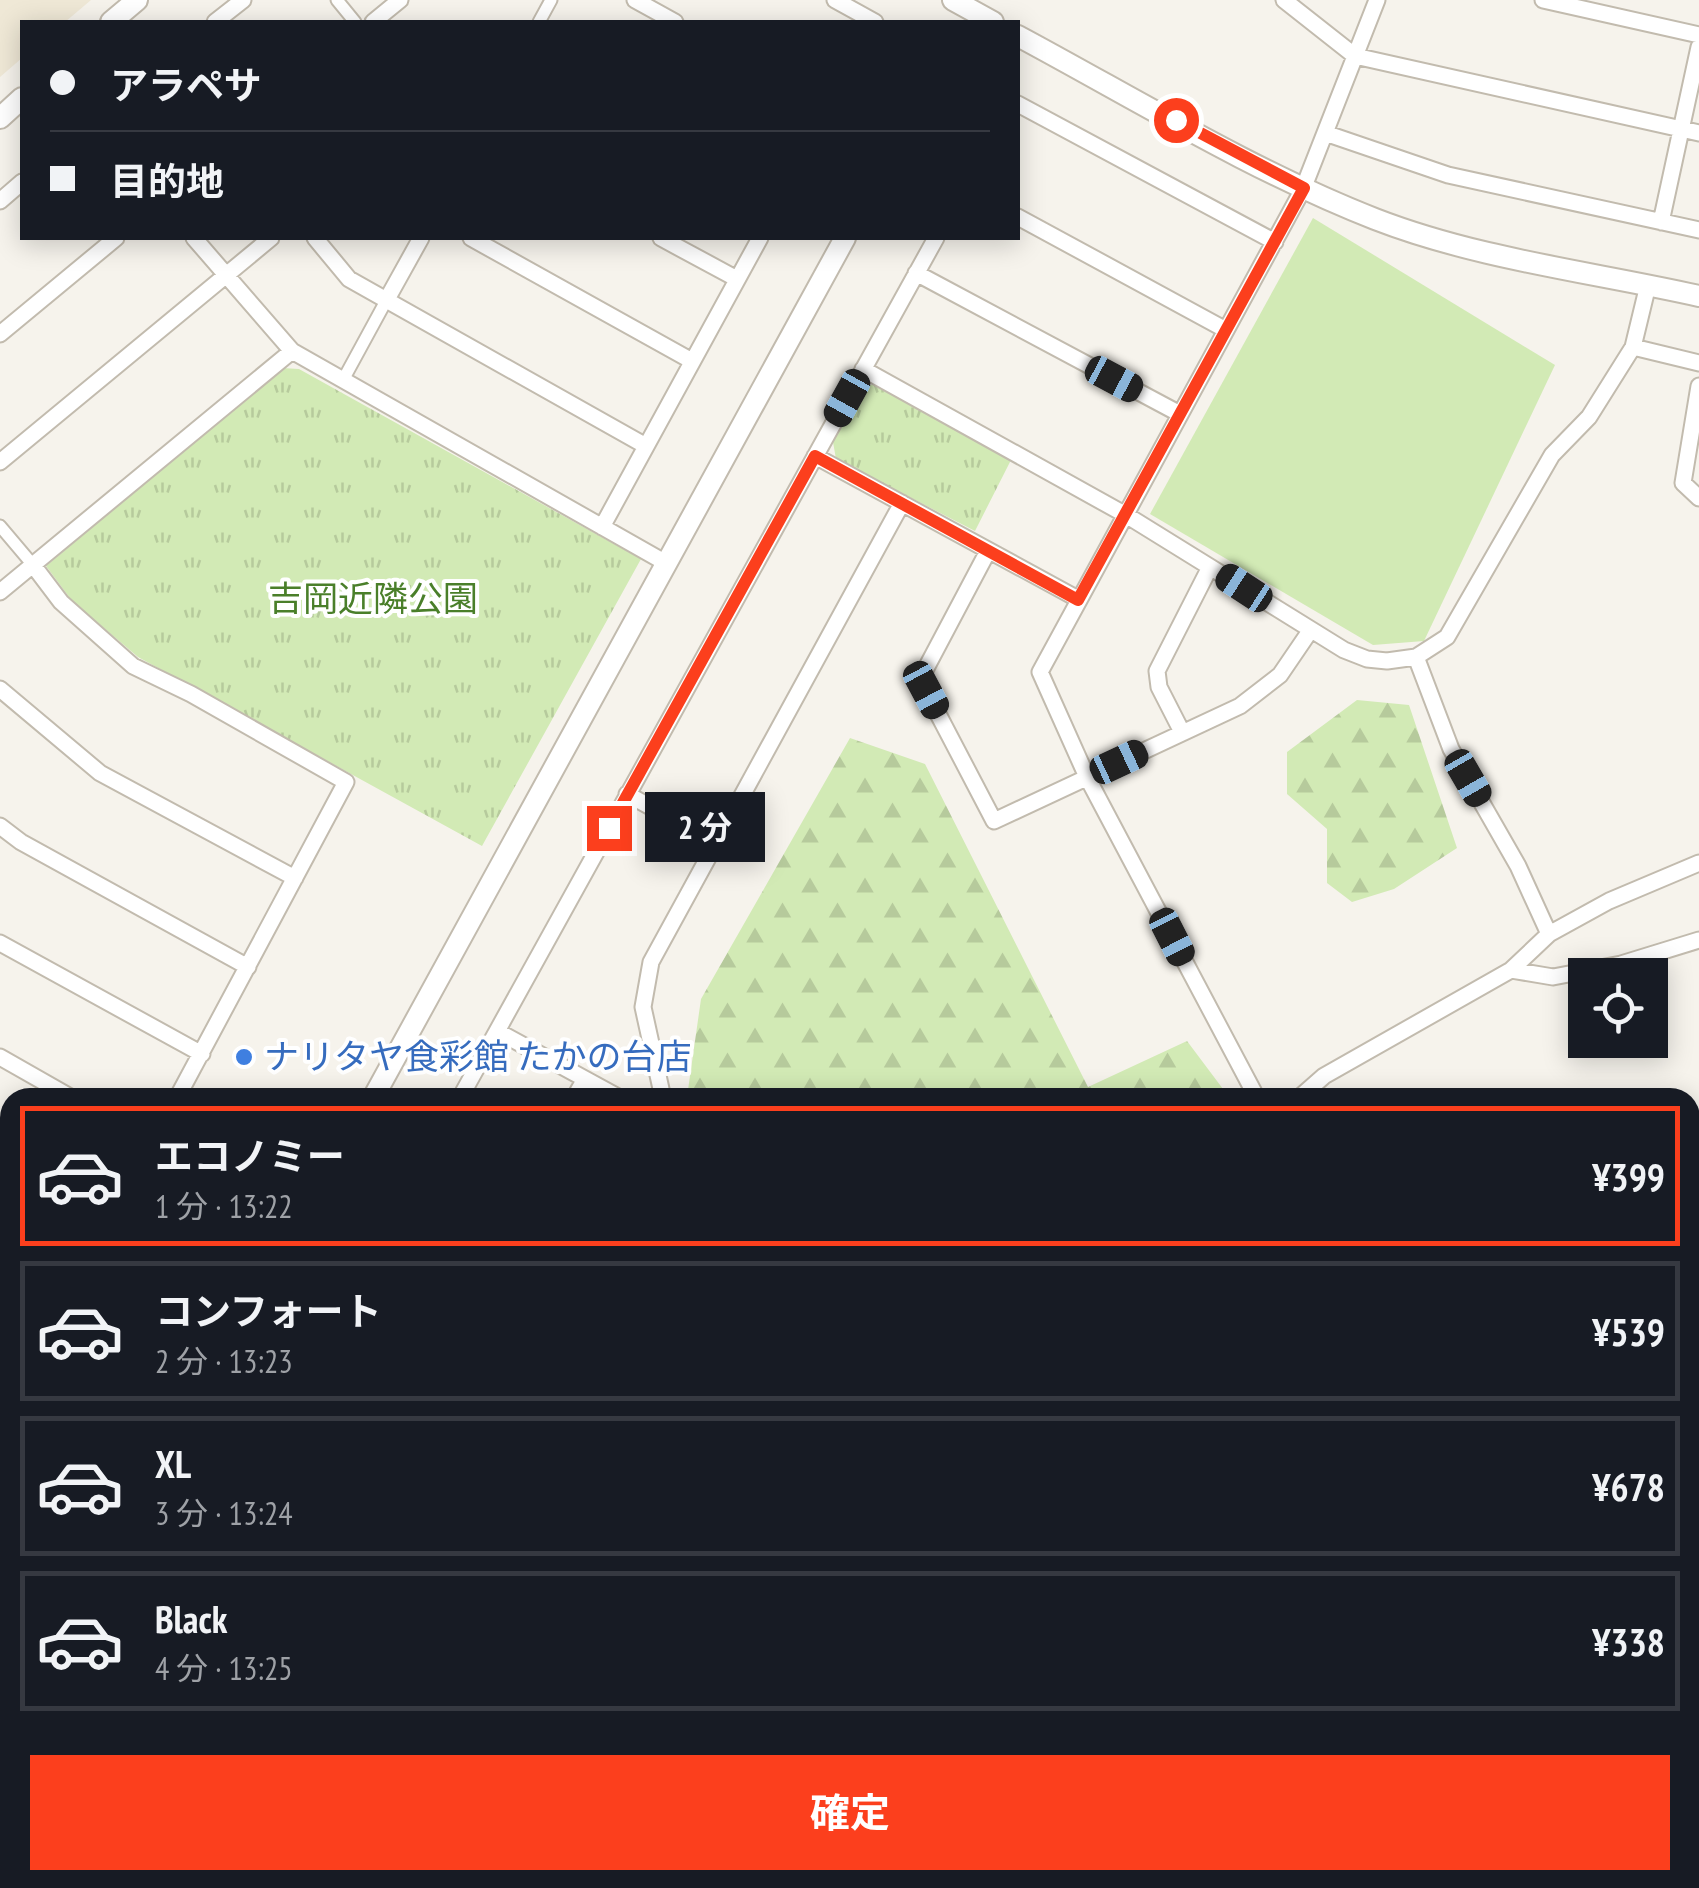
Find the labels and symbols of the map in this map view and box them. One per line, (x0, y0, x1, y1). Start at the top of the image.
route start (1154, 98, 1199, 143)
car (1080, 352, 1148, 406)
car (819, 364, 875, 432)
car (1211, 559, 1277, 617)
park label: 吉岡近隣公園 (268, 575, 478, 621)
car (899, 656, 953, 724)
car (1085, 736, 1153, 788)
car (1440, 745, 1496, 811)
callout: 2 分 (644, 793, 764, 863)
route end (587, 806, 632, 851)
car (1145, 903, 1199, 971)
place label: ナリタヤ食彩館 たかの台店 (264, 1033, 691, 1079)
marker: ナリタヤ食彩館 たかの台店 (233, 1046, 255, 1068)

